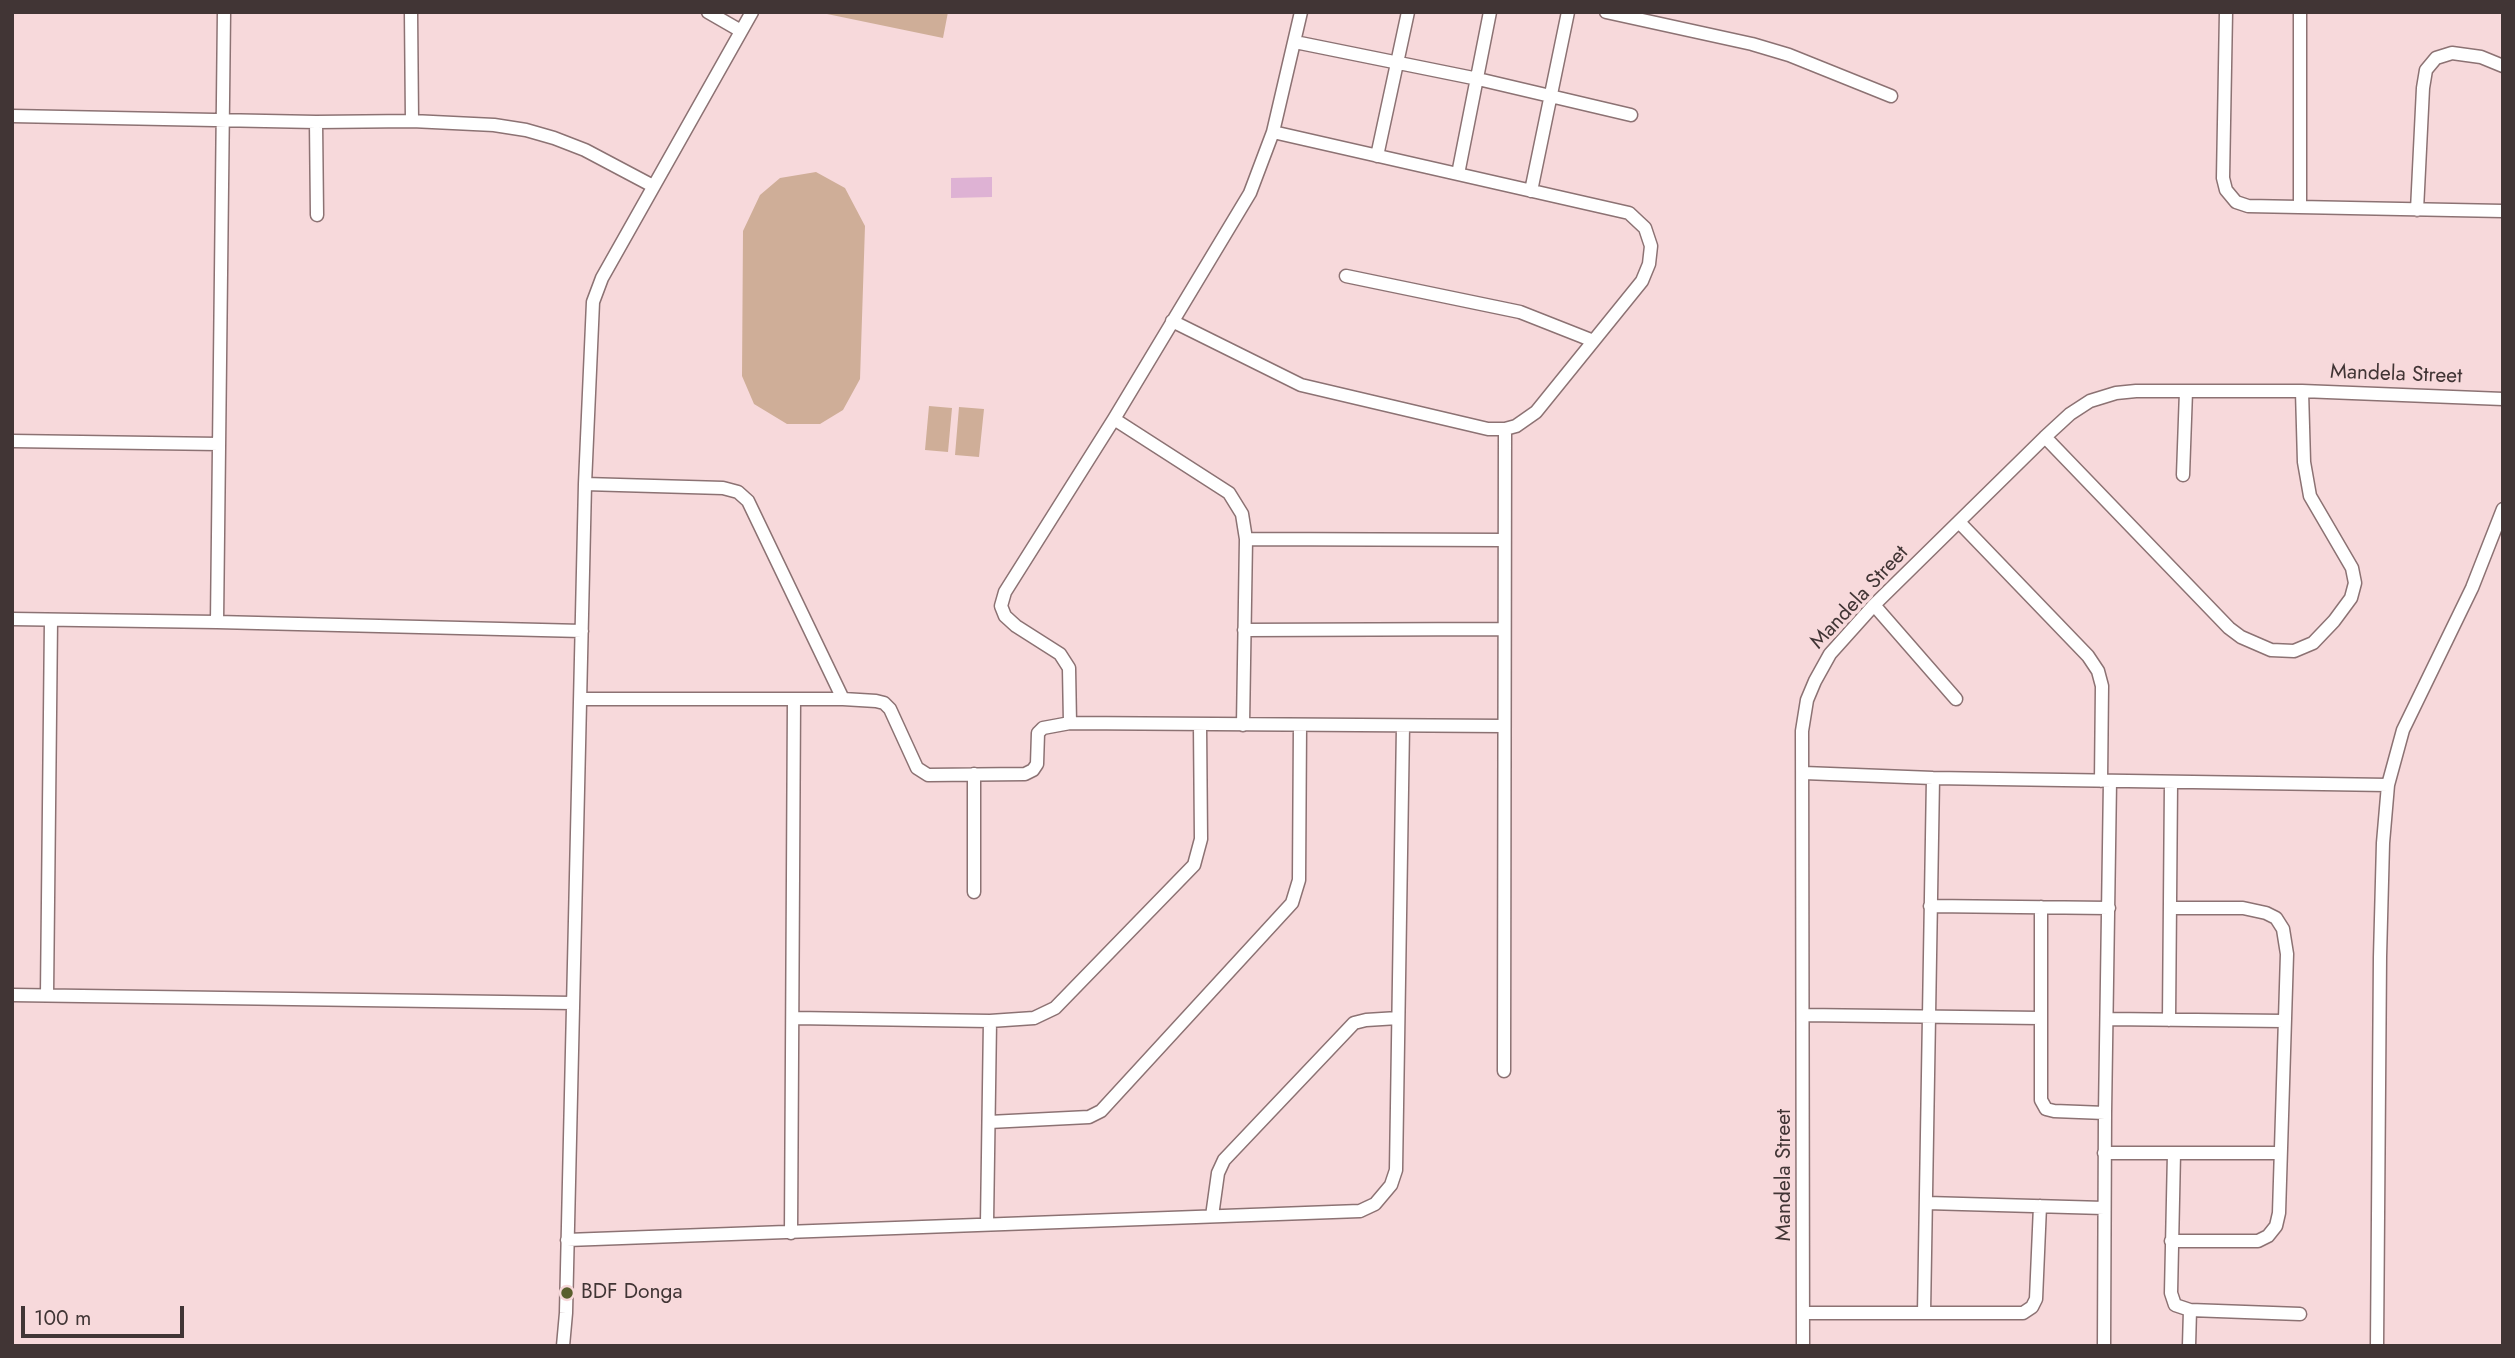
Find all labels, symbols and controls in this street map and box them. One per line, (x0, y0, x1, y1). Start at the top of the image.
street label: Mandela Street (2329, 360, 2463, 390)
street label: Mandela Street (1806, 541, 1914, 655)
street label: Mandela Street (1772, 1109, 1798, 1241)
place label: BDF Donga (581, 1280, 683, 1306)
marker: BDF Donga (559, 1285, 575, 1301)
scale bar (24, 1292, 187, 1336)
text: 100 m (34, 1303, 91, 1333)

